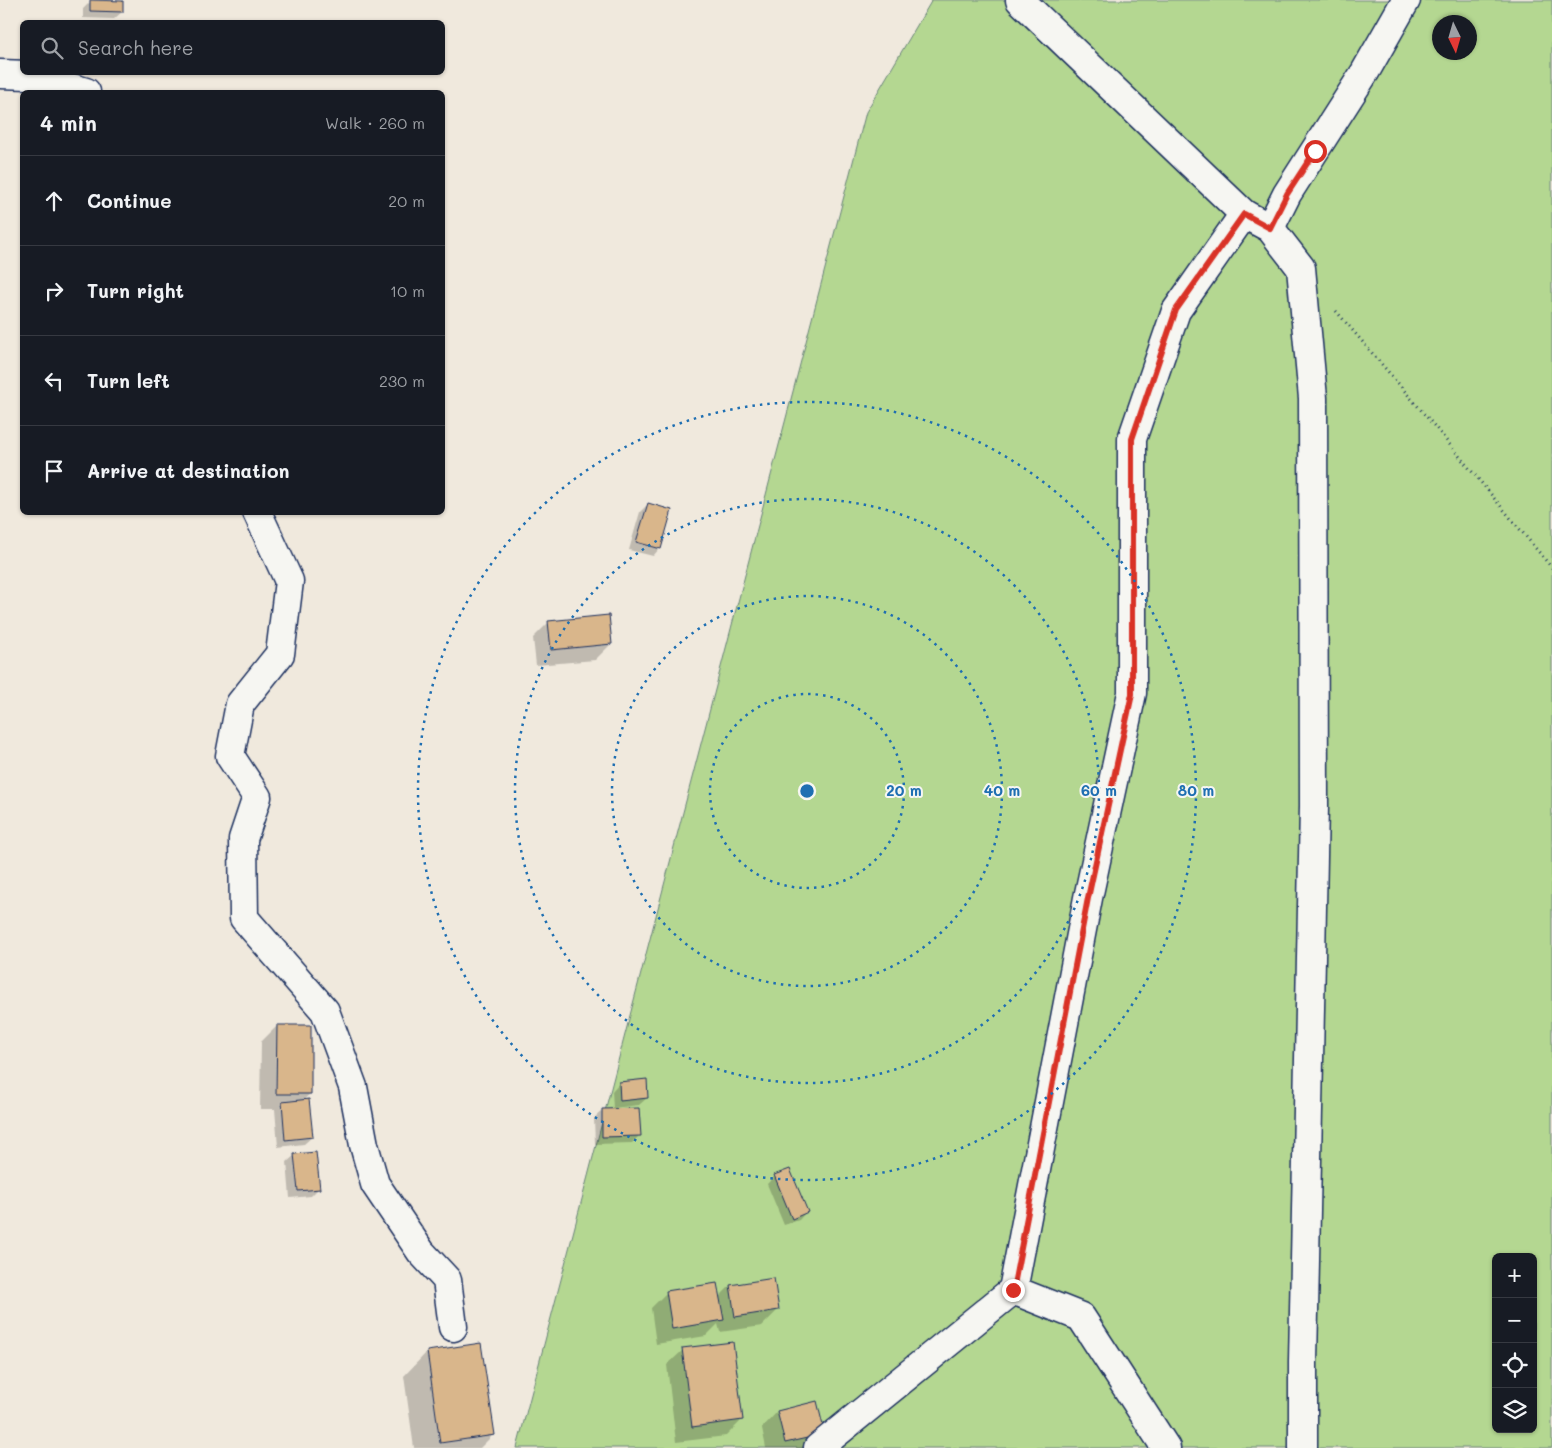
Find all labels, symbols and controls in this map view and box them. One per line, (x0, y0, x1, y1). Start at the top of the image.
north arrow (1432, 15, 1477, 60)
search box (20, 20, 445, 75)
icon: search (38, 34, 66, 62)
text: Search here (78, 35, 194, 60)
text: 4 min (40, 109, 97, 136)
text: Walk · 260 m (325, 112, 425, 133)
route start (1304, 140, 1327, 163)
icon: ahead (40, 187, 68, 215)
text: Continue (87, 188, 172, 213)
text: 20 m (388, 190, 425, 211)
icon: right (40, 277, 68, 305)
text: Turn right (87, 278, 184, 303)
text: 10 m (390, 280, 425, 301)
icon: left (40, 367, 68, 395)
text: Turn left (87, 368, 170, 393)
text: 230 m (379, 370, 425, 391)
icon: arrive (40, 457, 68, 485)
text: Arrive at destination (87, 458, 290, 483)
text: 20 m (886, 780, 922, 800)
text: 40 m (984, 780, 1020, 800)
text: 60 m (1081, 780, 1117, 800)
text: 80 m (1178, 780, 1214, 800)
centre of rings (798, 782, 816, 800)
map controls (1492, 1253, 1537, 1433)
button: + (1492, 1253, 1537, 1298)
route end (1002, 1279, 1025, 1302)
button: − (1492, 1298, 1537, 1343)
button: locate (1492, 1343, 1537, 1388)
button: layers (1492, 1388, 1537, 1433)

